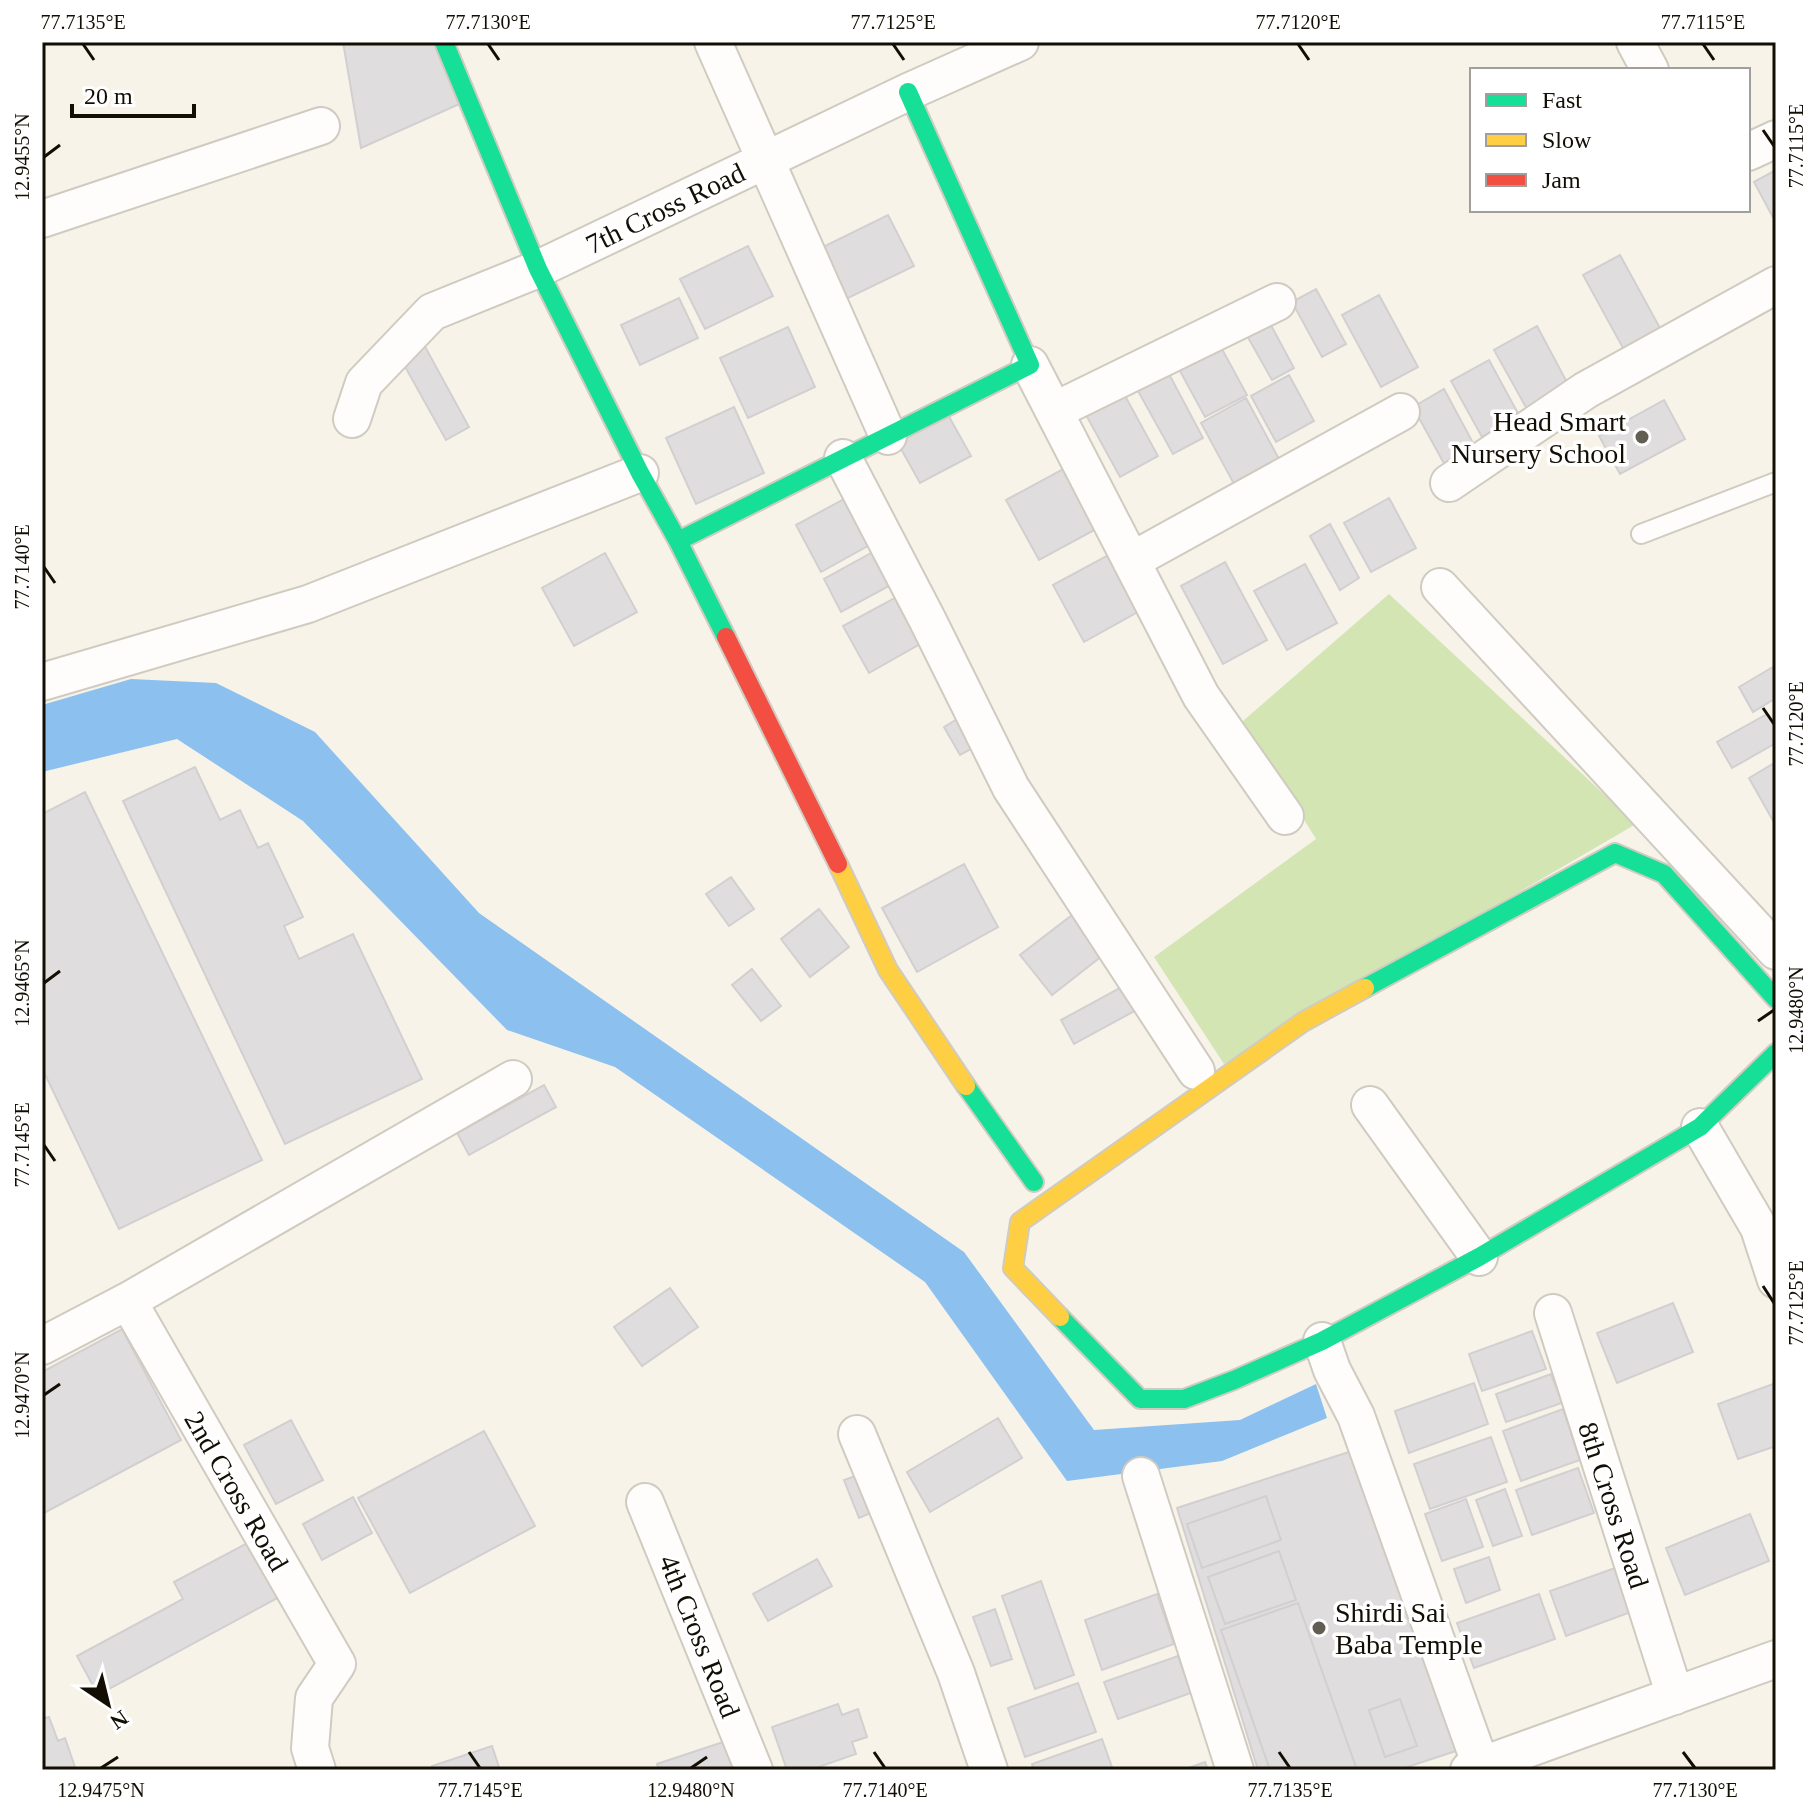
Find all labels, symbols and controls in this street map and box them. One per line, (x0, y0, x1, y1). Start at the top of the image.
text: 77.7135°E (40, 11, 126, 33)
text: 77.7130°E (445, 11, 531, 33)
text: 77.7125°E (850, 11, 936, 33)
text: 77.7120°E (1255, 11, 1341, 33)
text: 77.7115°E (1661, 11, 1745, 33)
scale bar (72, 68, 194, 118)
legend (1470, 68, 1750, 212)
text: 20 m (84, 83, 133, 109)
text: Fast (1542, 87, 1582, 113)
text: 77.7115°E (1785, 104, 1807, 188)
text: 12.9455°N (11, 113, 33, 201)
text: Slow (1542, 127, 1592, 153)
street label: 7th Cross Road (581, 157, 750, 260)
text: Jam (1542, 167, 1581, 193)
place label: Head Smart Nursery School (1451, 406, 1626, 469)
marker: Head Smart Nursery School (1633, 428, 1651, 446)
text: 77.7140°E (11, 524, 33, 610)
text: 77.7120°E (1785, 681, 1807, 767)
text: 12.9465°N (11, 939, 33, 1027)
text: 12.9480°N (1785, 966, 1807, 1054)
text: 77.7145°E (11, 1102, 33, 1188)
text: 77.7125°E (1785, 1260, 1807, 1346)
text: 12.9470°N (11, 1351, 33, 1439)
street label: 2nd Cross Road (178, 1406, 295, 1576)
street label: 8th Cross Road (1572, 1418, 1655, 1592)
street label: 4th Cross Road (653, 1550, 746, 1722)
place label: Shirdi Sai Baba Temple (1335, 1597, 1483, 1660)
marker: Shirdi Sai Baba Temple (1310, 1619, 1328, 1637)
north arrow (68, 1664, 148, 1744)
text: N (105, 1705, 133, 1735)
text: 12.9475°N (57, 1779, 145, 1801)
text: 77.7145°E (437, 1779, 523, 1801)
text: 12.9480°N (647, 1779, 735, 1801)
text: 77.7140°E (842, 1779, 928, 1801)
text: 77.7135°E (1247, 1779, 1333, 1801)
text: 77.7130°E (1652, 1779, 1738, 1801)

